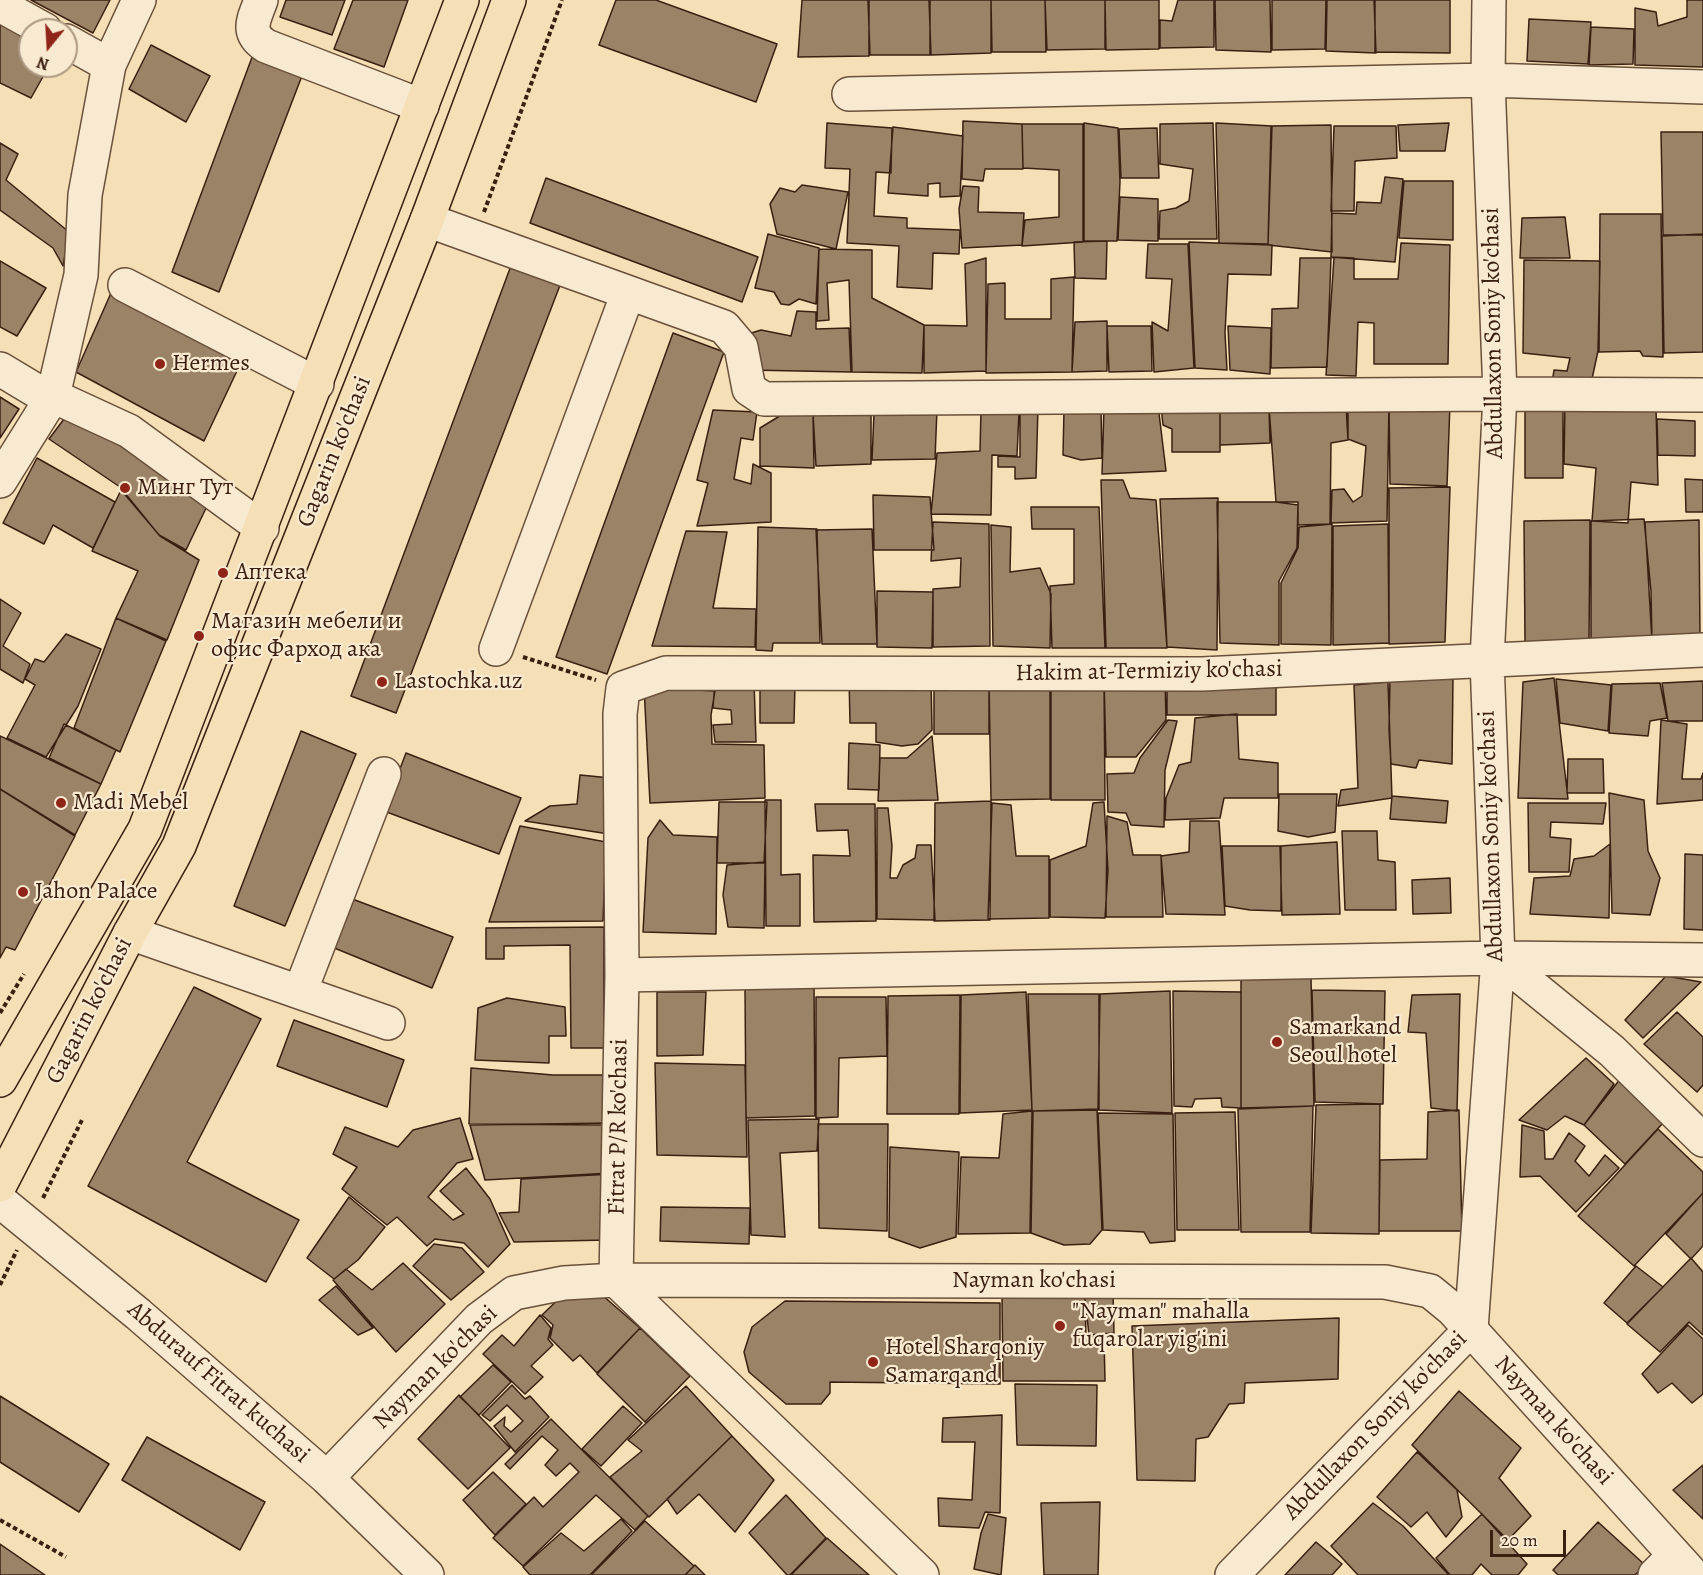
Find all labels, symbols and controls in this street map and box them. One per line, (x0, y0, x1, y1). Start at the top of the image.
north arrow (18, 18, 78, 78)
text: N (34, 51, 52, 75)
street label: Abdullaxon Soniy ko'chasi (1477, 207, 1511, 459)
place label: Hermes (172, 350, 250, 378)
marker: Hermes (153, 357, 167, 371)
street label: Gagarin ko'chasi (292, 372, 378, 532)
place label: Минг Тут (137, 474, 233, 502)
marker: Минг Тут (118, 481, 132, 495)
place label: Аптека (235, 559, 307, 587)
marker: Аптека (216, 566, 230, 580)
place label: Магазин мебели и офис Фарход ака (211, 608, 402, 664)
marker: Магазин мебели и офис Фарход ака (192, 629, 206, 643)
street label: Hakim at-Termiziy ko'chasi (1015, 655, 1283, 689)
place label: Lastochka.uz (394, 668, 523, 696)
marker: Lastochka.uz (375, 675, 389, 689)
street label: Abdullaxon Soniy ko'chasi (1473, 710, 1511, 962)
place label: Madi Mebel (73, 789, 188, 817)
marker: Madi Mebel (54, 796, 68, 810)
place label: Jahon Palace (35, 878, 158, 906)
marker: Jahon Palace (16, 885, 30, 899)
street label: Gagarin ko'chasi (41, 933, 139, 1089)
place label: Samarkand Seoul hotel (1289, 1014, 1401, 1070)
marker: Samarkand Seoul hotel (1270, 1035, 1284, 1049)
street label: Fitrat P/R ko'chasi (603, 1038, 635, 1216)
street label: Nayman ko'chasi (952, 1267, 1116, 1295)
street label: Abdurauf Fitrat kuchasi (121, 1296, 315, 1470)
place label: "Nayman" mahalla fuqarolar yig'ini (1072, 1298, 1250, 1354)
street label: Nayman ko'chasi (368, 1300, 504, 1436)
marker: "Nayman" mahalla fuqarolar yig'ini (1053, 1319, 1067, 1333)
street label: Abdullaxon Soniy ko'chasi (1278, 1325, 1474, 1527)
place label: Hotel Sharqoniy Samarqand (885, 1334, 1044, 1390)
street label: Nayman ko'chasi (1487, 1350, 1619, 1492)
marker: Hotel Sharqoniy Samarqand (866, 1355, 880, 1369)
scale bar (1493, 1518, 1570, 1556)
text: 20 m (1501, 1528, 1538, 1552)

